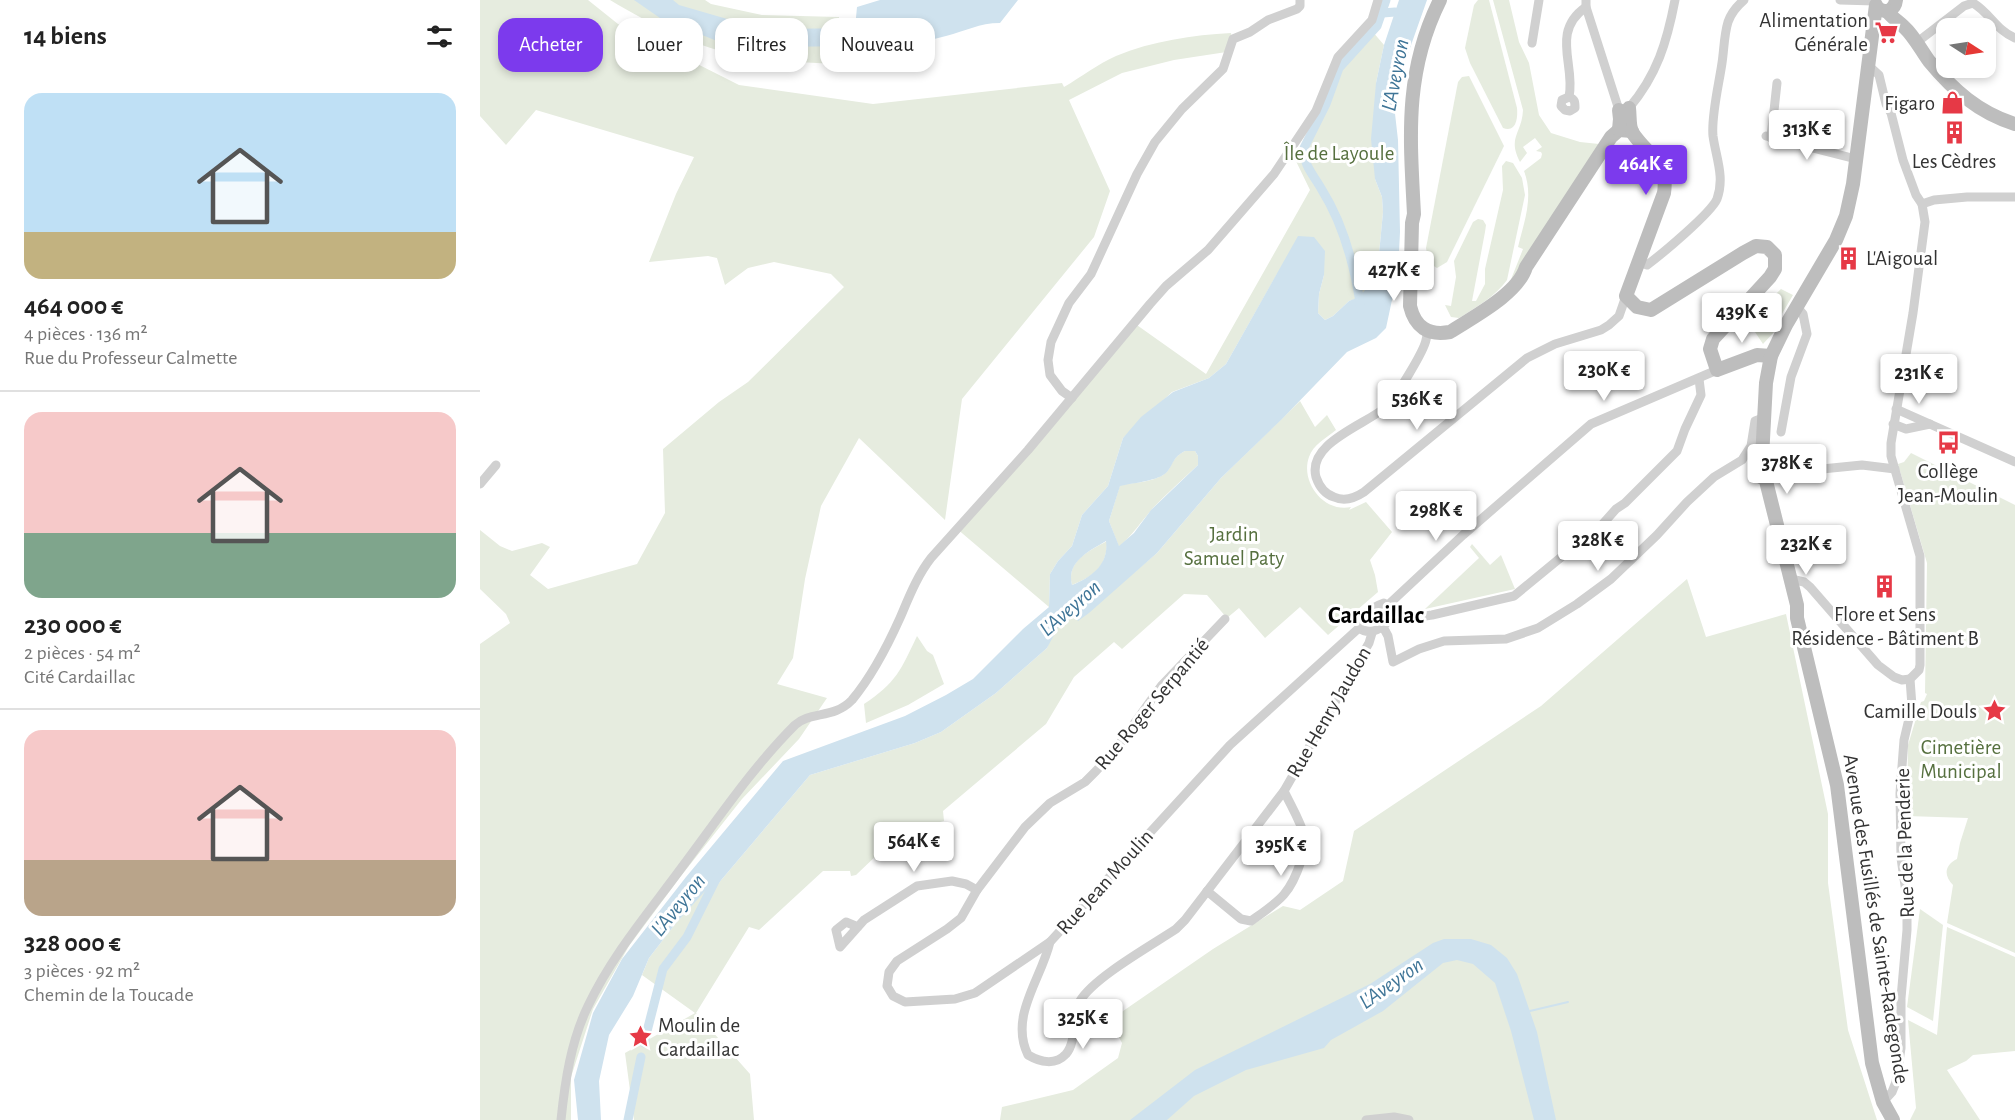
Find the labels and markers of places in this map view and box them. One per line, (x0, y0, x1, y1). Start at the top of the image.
place label: Alimentation Générale (1759, 10, 1868, 55)
supermarket icon: Alimentation Générale (1873, 19, 1899, 45)
shop icon: Figaro (1940, 90, 1966, 116)
place label: Figaro (1884, 93, 1935, 114)
pin: 313K € (1758, 110, 1856, 161)
building icon: Les Cèdres (1941, 120, 1967, 146)
pin: 464K € (1597, 145, 1695, 196)
place label: Les Cèdres (1912, 151, 1996, 172)
building icon: L'Aigoual (1835, 245, 1861, 271)
place label: L'Aigoual (1866, 248, 1938, 269)
pin: 427K € (1345, 251, 1443, 302)
pin: 439K € (1693, 293, 1791, 344)
pin: 230K € (1555, 351, 1653, 402)
pin: 231K € (1870, 354, 1968, 405)
pin: 536K € (1368, 380, 1466, 431)
bus stop icon: Collège Jean-Moulin (1935, 430, 1961, 456)
pin: 378K € (1738, 444, 1836, 495)
place label: Collège Jean-Moulin (1898, 461, 1998, 506)
pin: 298K € (1387, 491, 1485, 542)
pin: 328K € (1549, 521, 1647, 572)
pin: 232K € (1757, 525, 1855, 576)
building icon: Flore et Sens Résidence - Bâtiment B (1872, 573, 1898, 599)
place label: Flore et Sens Résidence - Bâtiment B (1791, 604, 1979, 649)
place icon: Camille Douls (1982, 698, 2008, 724)
place label: Camille Douls (1864, 701, 1977, 722)
pin: 564K € (865, 822, 963, 873)
pin: 395K € (1232, 826, 1330, 877)
pin: 325K € (1034, 999, 1132, 1050)
place label: Moulin de Cardaillac (658, 1015, 740, 1060)
place icon: Moulin de Cardaillac (627, 1024, 653, 1050)

